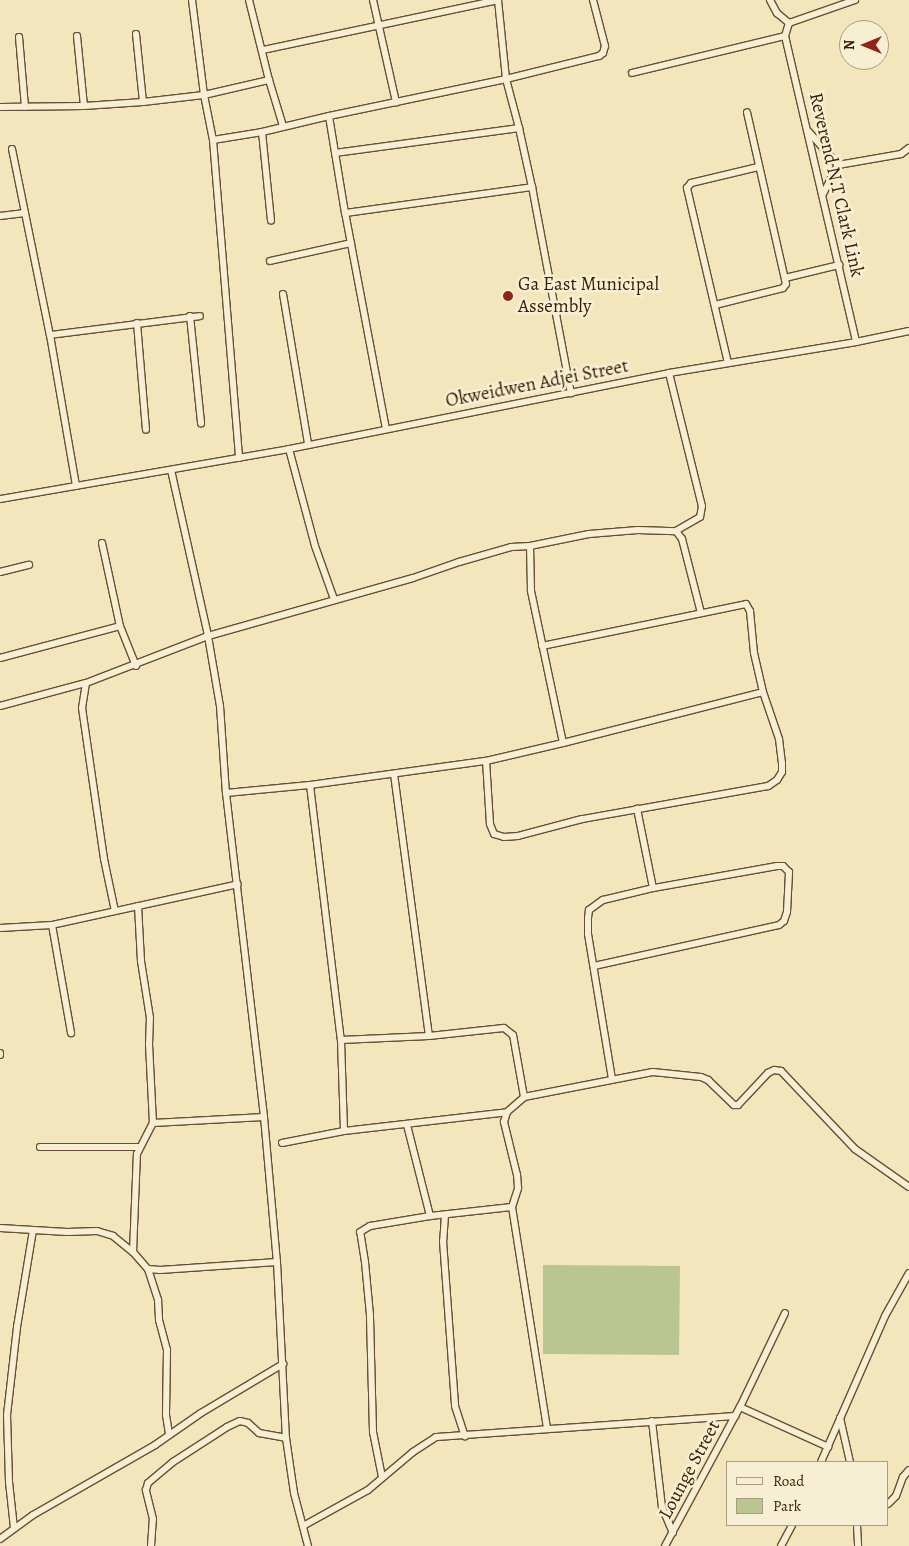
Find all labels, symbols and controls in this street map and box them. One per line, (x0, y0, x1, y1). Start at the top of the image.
north arrow (839, 20, 889, 70)
text: N (840, 40, 859, 50)
street label: Reverend N.T Clark Link (804, 91, 868, 279)
place label: Ga East Municipal Assembly (518, 274, 659, 318)
marker: Ga East Municipal Assembly (502, 290, 514, 302)
street label: Okweidwen Adjei Street (444, 355, 630, 413)
street label: Lounge Street (655, 1417, 725, 1523)
legend (726, 1461, 889, 1526)
text: Road (773, 1471, 804, 1491)
text: Park (773, 1496, 801, 1516)

